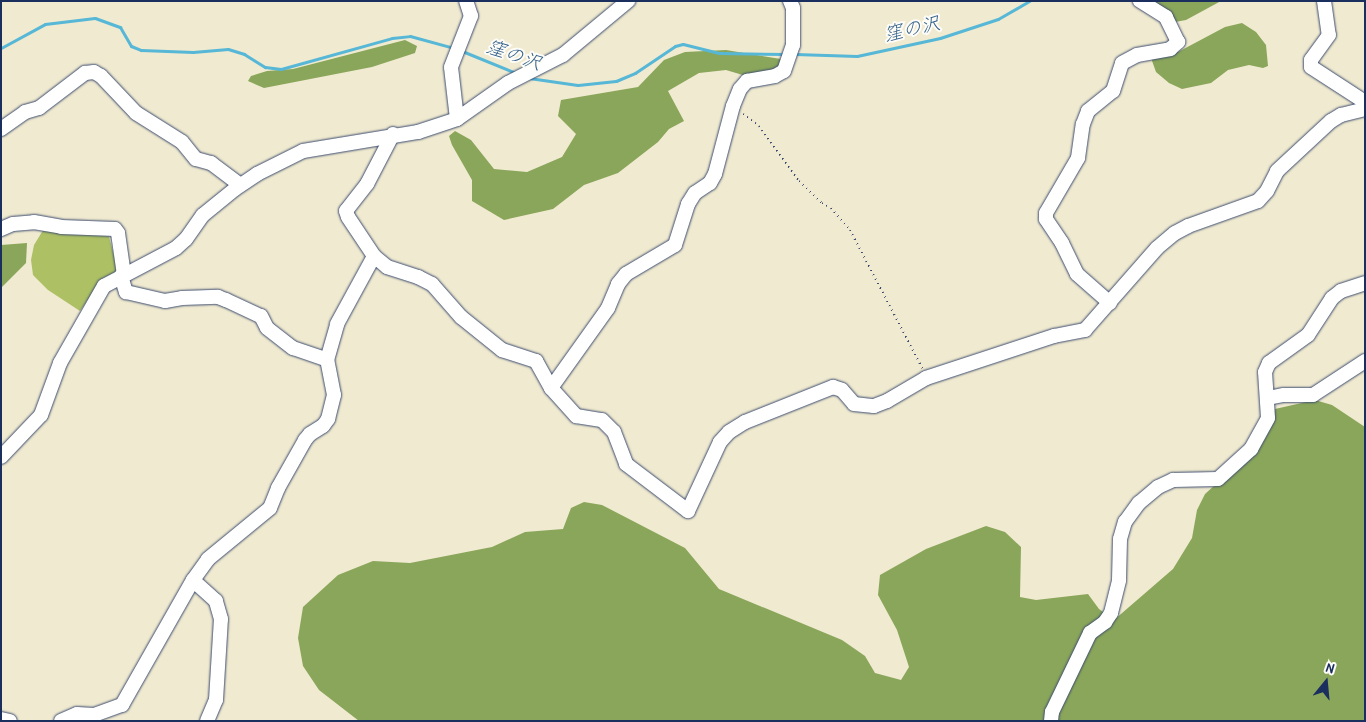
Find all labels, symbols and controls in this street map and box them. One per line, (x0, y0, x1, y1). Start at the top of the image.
water label: 窪の沢 (882, 11, 942, 47)
water label: 窪の沢 (483, 35, 545, 75)
north arrow (1301, 657, 1351, 707)
text: N (1324, 657, 1337, 677)

